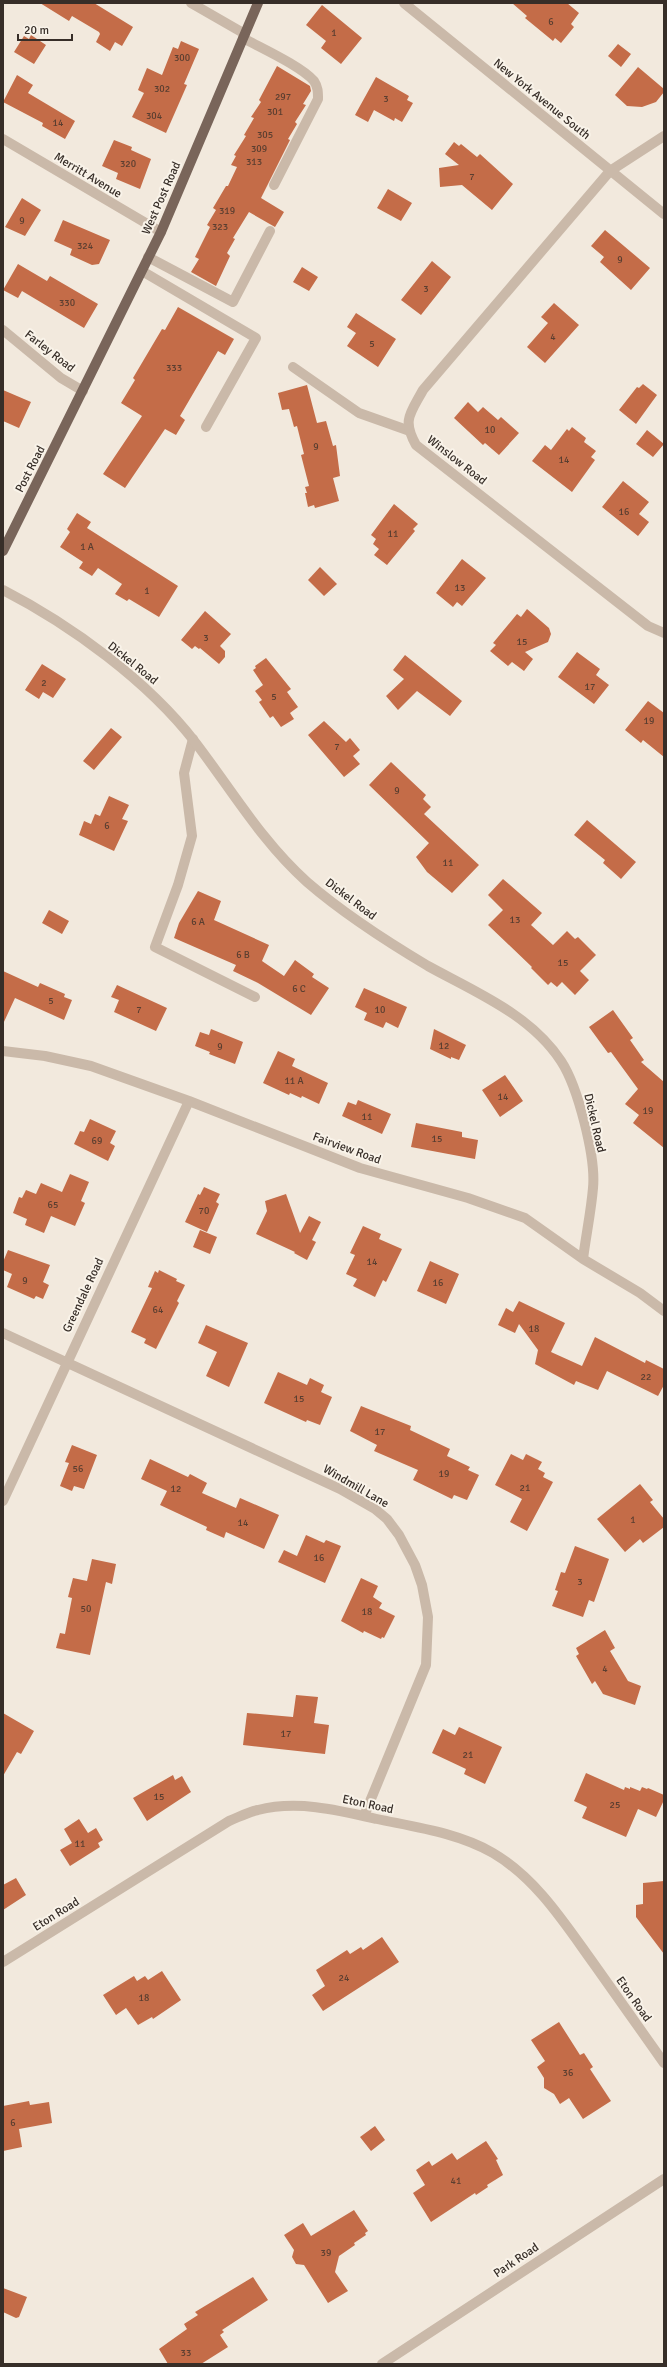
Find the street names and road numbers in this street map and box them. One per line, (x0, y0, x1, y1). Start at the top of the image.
street label: New York Avenue South (490, 56, 593, 143)
street label: Merritt Avenue (51, 149, 124, 202)
street label: West Post Road (139, 159, 184, 237)
street label: Farley Road (22, 327, 78, 376)
street label: Winslow Road (424, 432, 490, 488)
street label: Post Road (12, 443, 49, 495)
street label: Dickel Road (105, 639, 161, 688)
street label: Dickel Road (322, 875, 379, 924)
street label: Dickel Road (580, 1092, 609, 1154)
street label: Fairview Road (311, 1129, 383, 1168)
street label: Greendale Road (60, 1255, 107, 1335)
street label: Windmill Lane (320, 1462, 391, 1511)
street label: Eton Road (341, 1792, 395, 1817)
street label: Eton Road (30, 1894, 82, 1935)
street label: Eton Road (613, 1974, 655, 2025)
street label: Park Road (491, 2240, 542, 2281)

